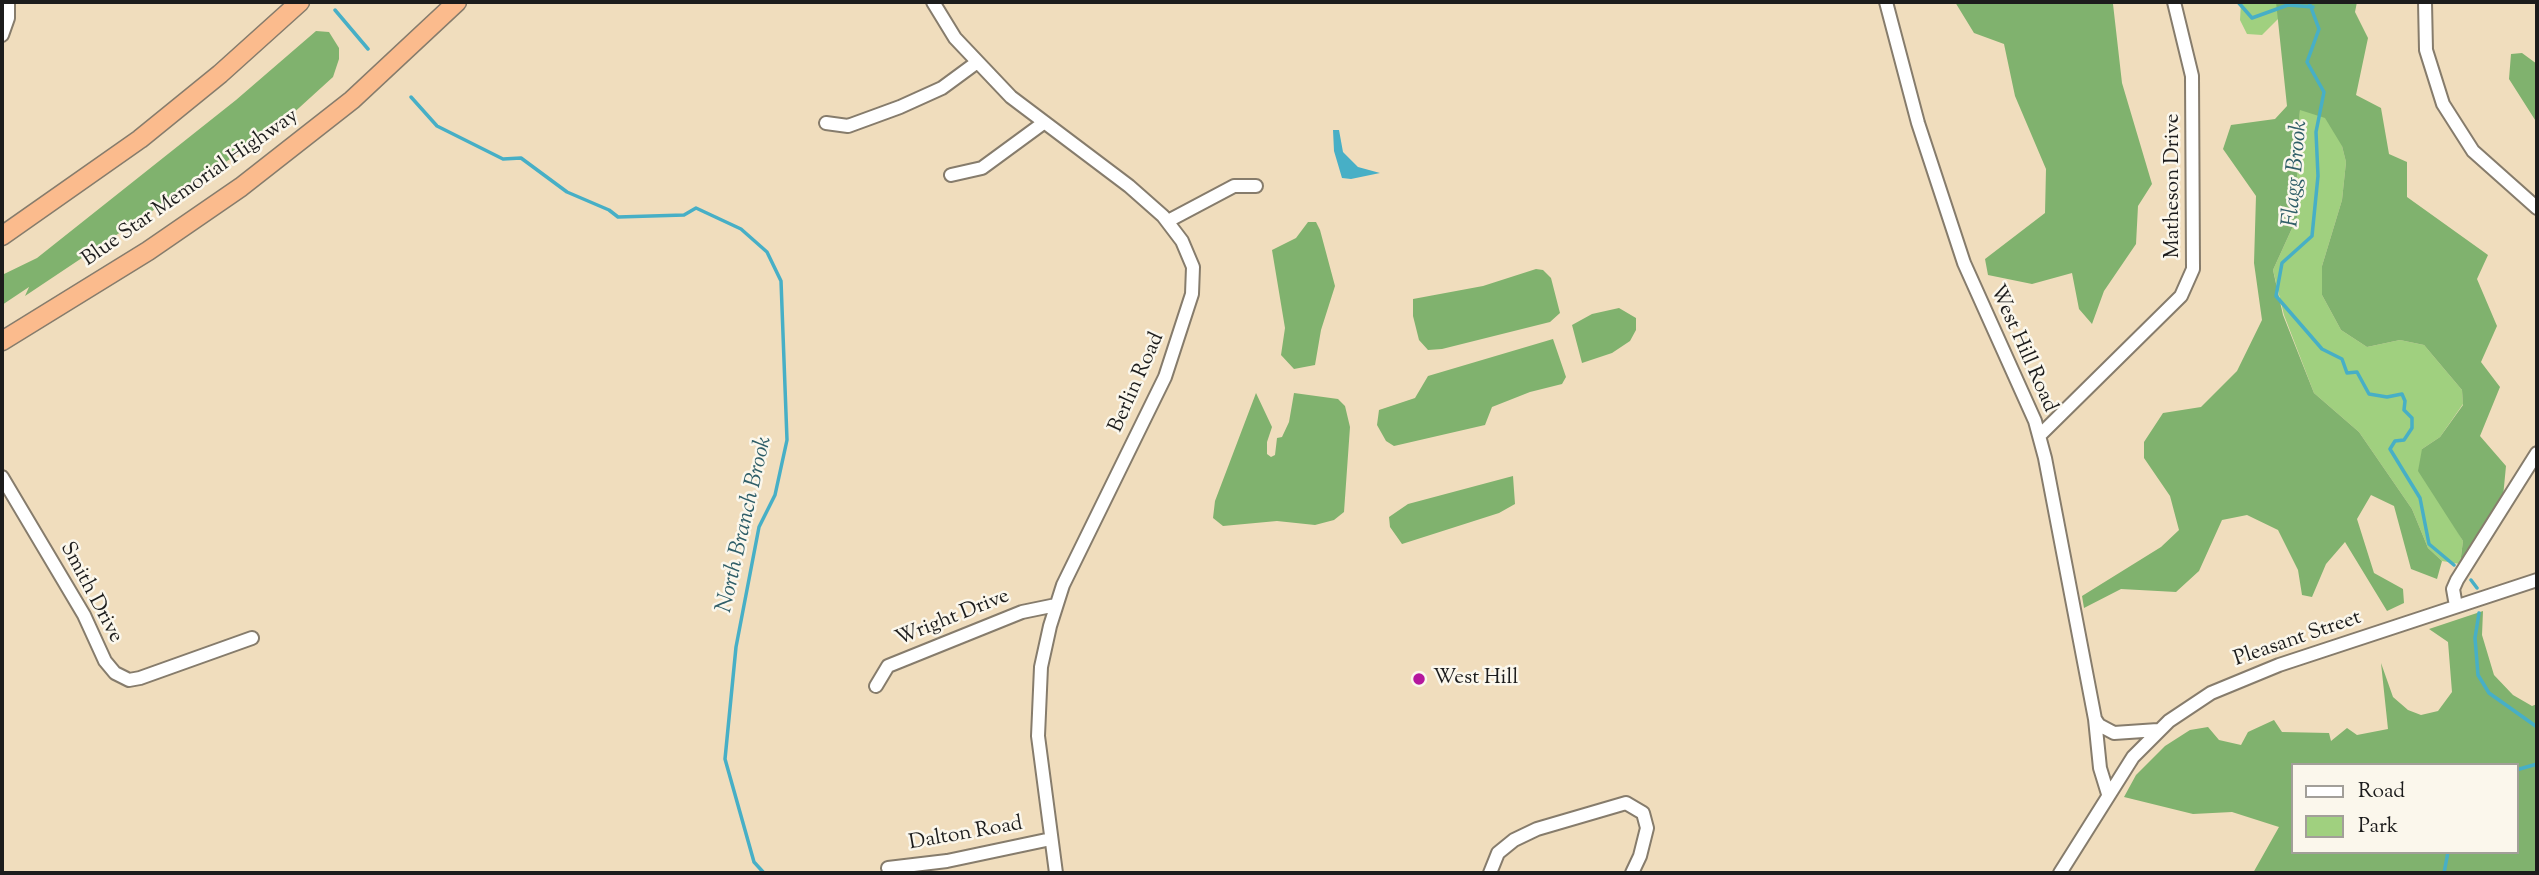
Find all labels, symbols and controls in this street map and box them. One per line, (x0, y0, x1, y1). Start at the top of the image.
street label: Blue Star Memorial Highway (78, 105, 304, 273)
street label: Matheson Drive (2161, 113, 2187, 259)
water label: Flagg Brook (2279, 120, 2315, 228)
street label: West Hill Road (1983, 281, 2061, 417)
street label: Berlin Road (1105, 329, 1171, 437)
water label: North Branch Brook (712, 434, 780, 616)
street label: Smith Drive (53, 538, 127, 648)
street label: Wright Drive (892, 585, 1014, 653)
street label: Pleasant Street (2231, 606, 2365, 674)
place label: West Hill (1433, 666, 1518, 692)
marker: West Hill (1411, 671, 1427, 687)
legend (2290, 763, 2518, 854)
text: Road (2358, 777, 2405, 807)
text: Park (2358, 812, 2398, 842)
street label: Dalton Road (907, 813, 1025, 857)

